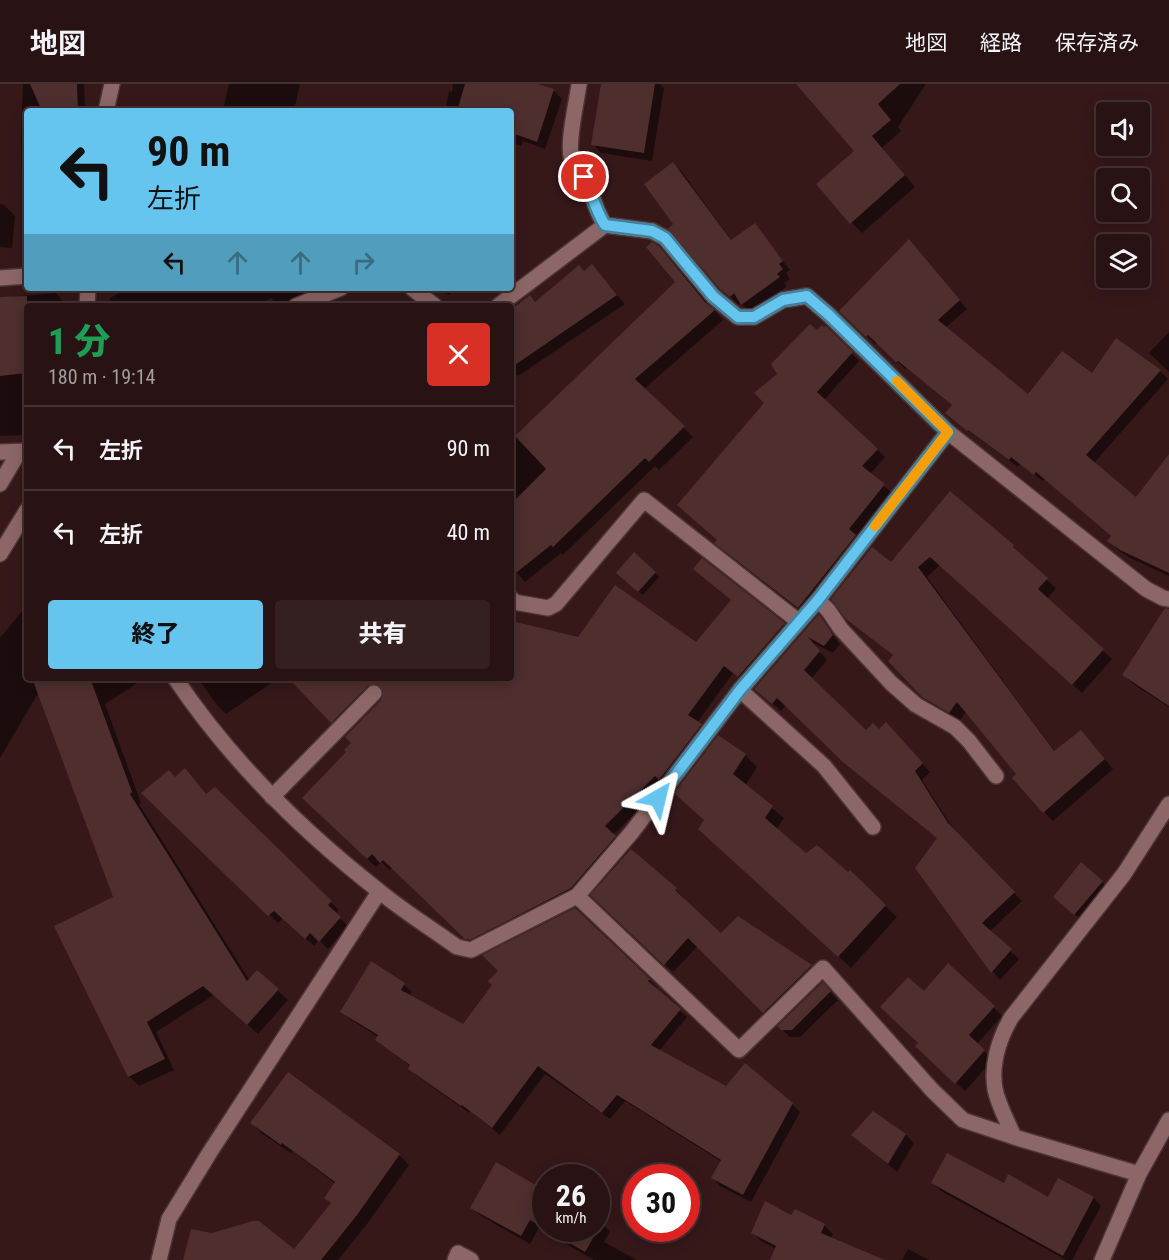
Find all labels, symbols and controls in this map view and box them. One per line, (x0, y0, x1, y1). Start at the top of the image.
text: 地図 (30, 27, 86, 60)
text: 地図 (905, 31, 947, 55)
text: 経路 (980, 31, 1022, 55)
text: 保存済み (1055, 31, 1139, 55)
map controls (1096, 102, 1150, 288)
button: sound (1096, 102, 1150, 156)
text: 90 m (147, 127, 230, 176)
icon: left (48, 132, 126, 210)
pin (558, 151, 609, 202)
icon: arrive (567, 160, 600, 193)
button: search (1096, 168, 1150, 222)
text: 左折 (147, 183, 201, 215)
button: layers (1096, 234, 1150, 288)
icon: left (158, 246, 191, 279)
icon: ahead (221, 246, 254, 279)
icon: ahead (284, 246, 317, 279)
icon: right (347, 246, 380, 279)
text: 1 分 (48, 321, 111, 363)
button: close (427, 323, 490, 386)
text: 180 m · 19:14 (48, 365, 155, 389)
icon: left (48, 432, 81, 465)
text: 90 m (447, 436, 490, 461)
text: 左折 (99, 438, 143, 463)
icon: left (48, 516, 81, 549)
text: 40 m (447, 520, 490, 545)
text: 左折 (99, 522, 143, 547)
button: 終了 (48, 600, 263, 669)
button: 共有 (275, 600, 490, 669)
position arrow (626, 766, 690, 830)
speed limit sign: 30 (622, 1164, 700, 1242)
text: 26 (556, 1178, 586, 1213)
text: km/h (556, 1209, 586, 1227)

